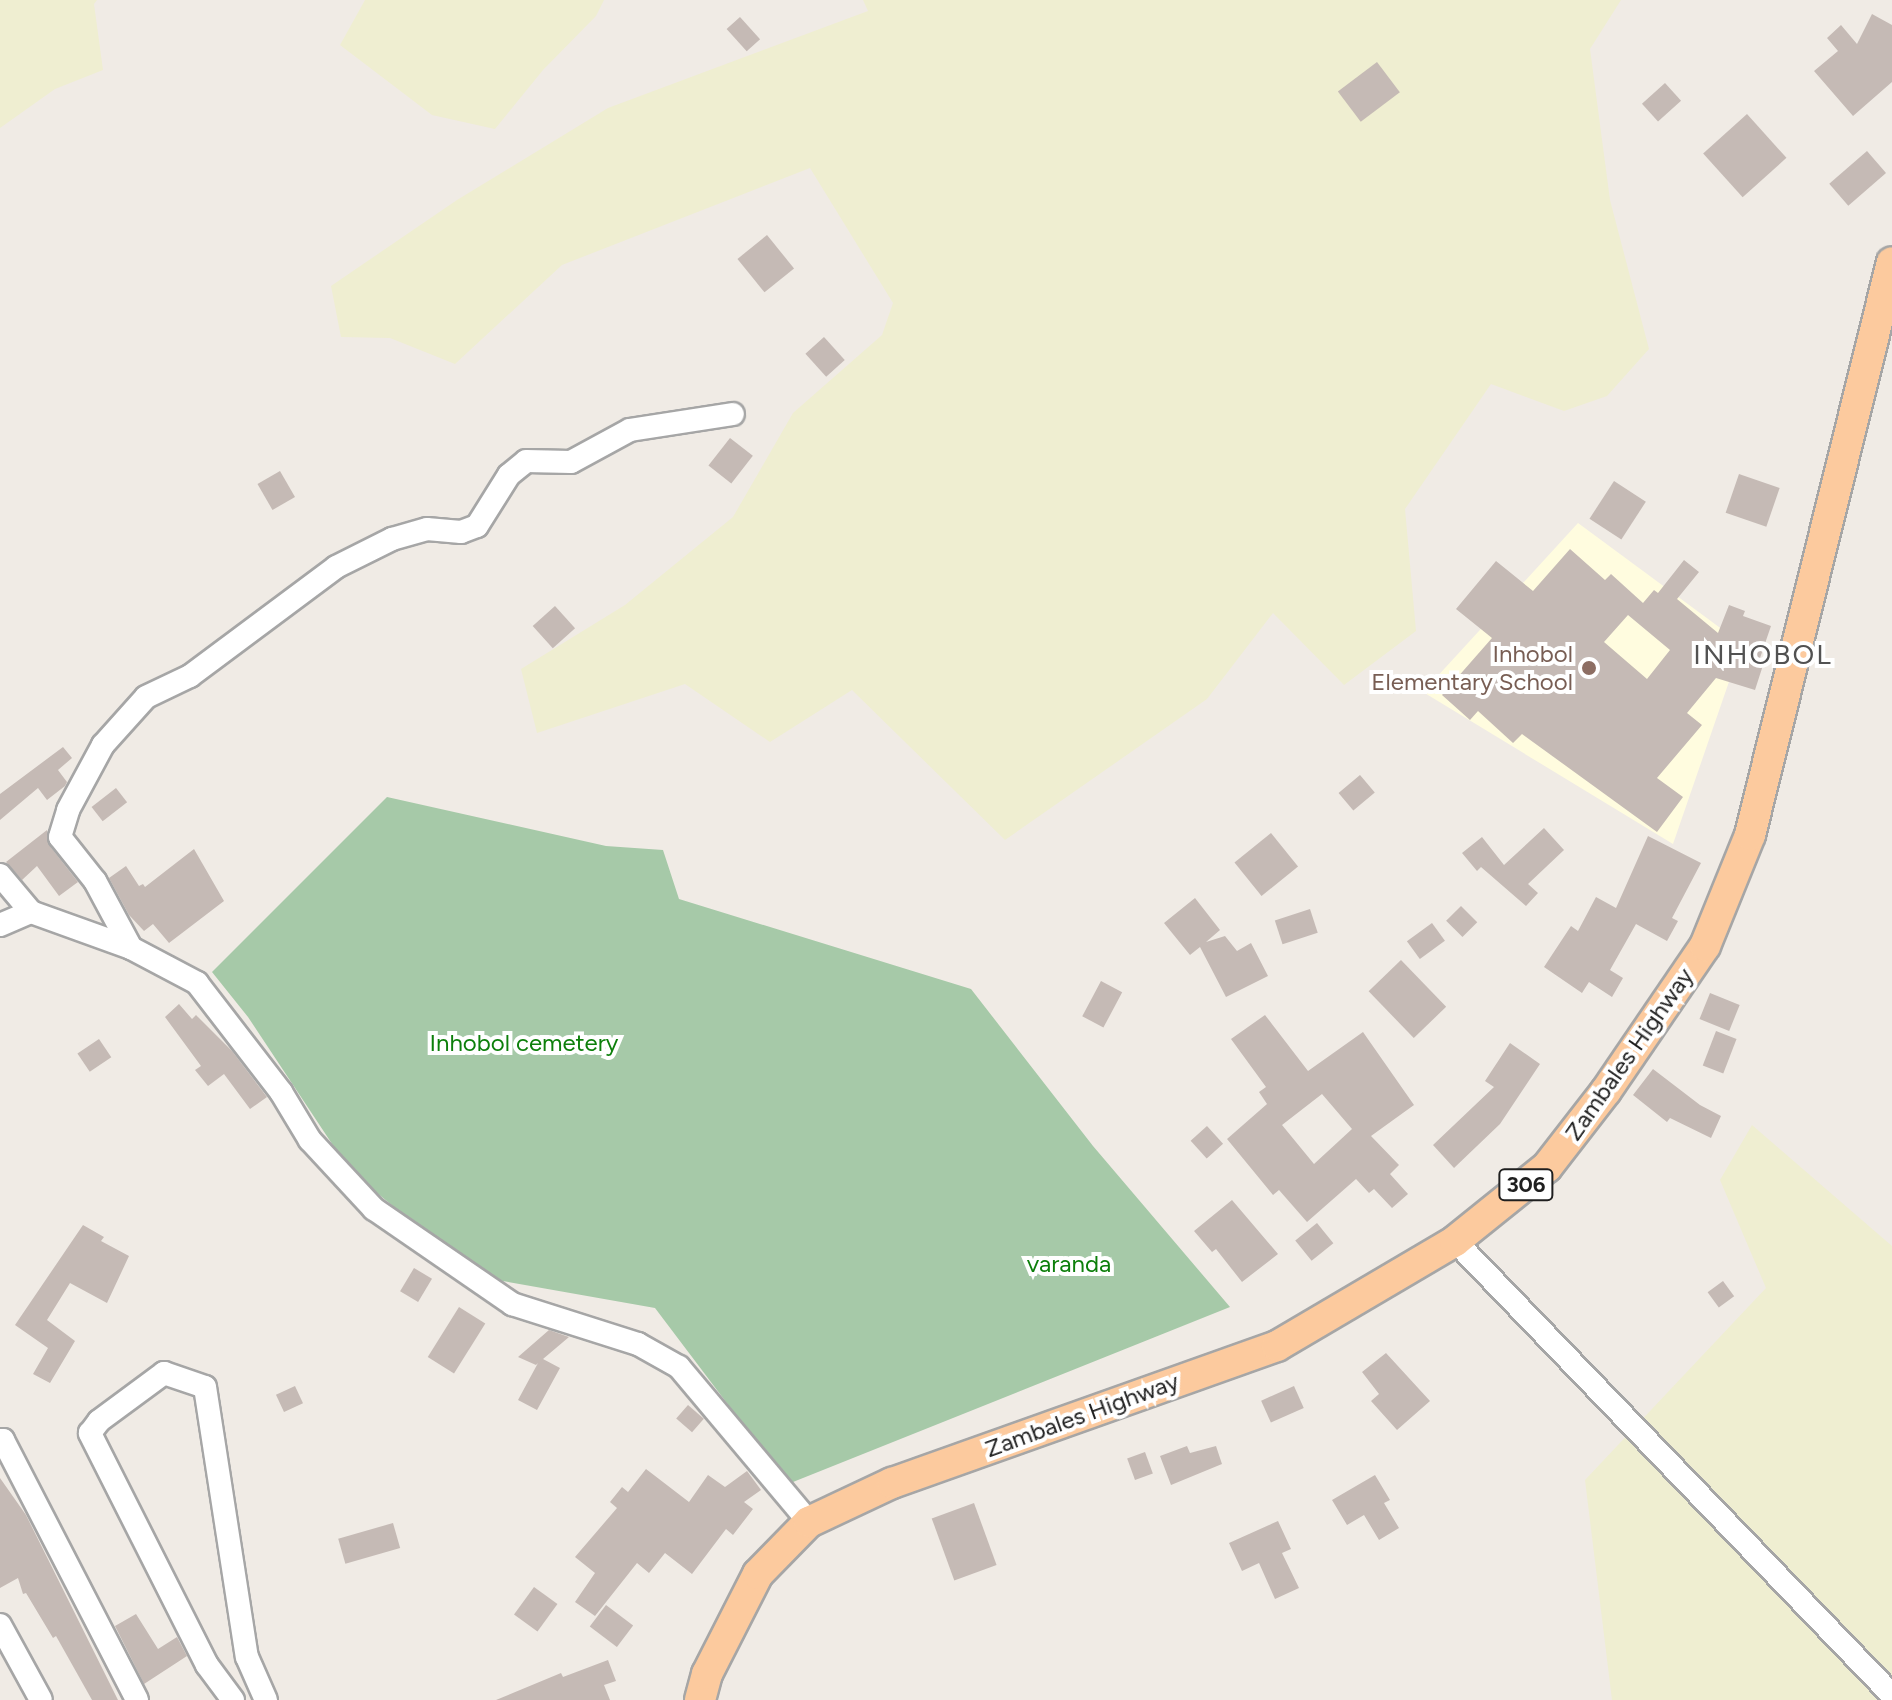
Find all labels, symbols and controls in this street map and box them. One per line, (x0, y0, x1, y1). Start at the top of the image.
district label: INHOBOL (1693, 637, 1833, 671)
place label: Inhobol Elementary School (1371, 640, 1573, 696)
marker: Inhobol Elementary School (1580, 659, 1598, 677)
street label: Zambales Highway (1559, 962, 1699, 1146)
park label: Inhobol cemetery (430, 1029, 618, 1057)
road number: 306 (1498, 1167, 1554, 1203)
park label: varanda (1027, 1250, 1111, 1278)
street label: Zambales Highway (981, 1367, 1183, 1463)

